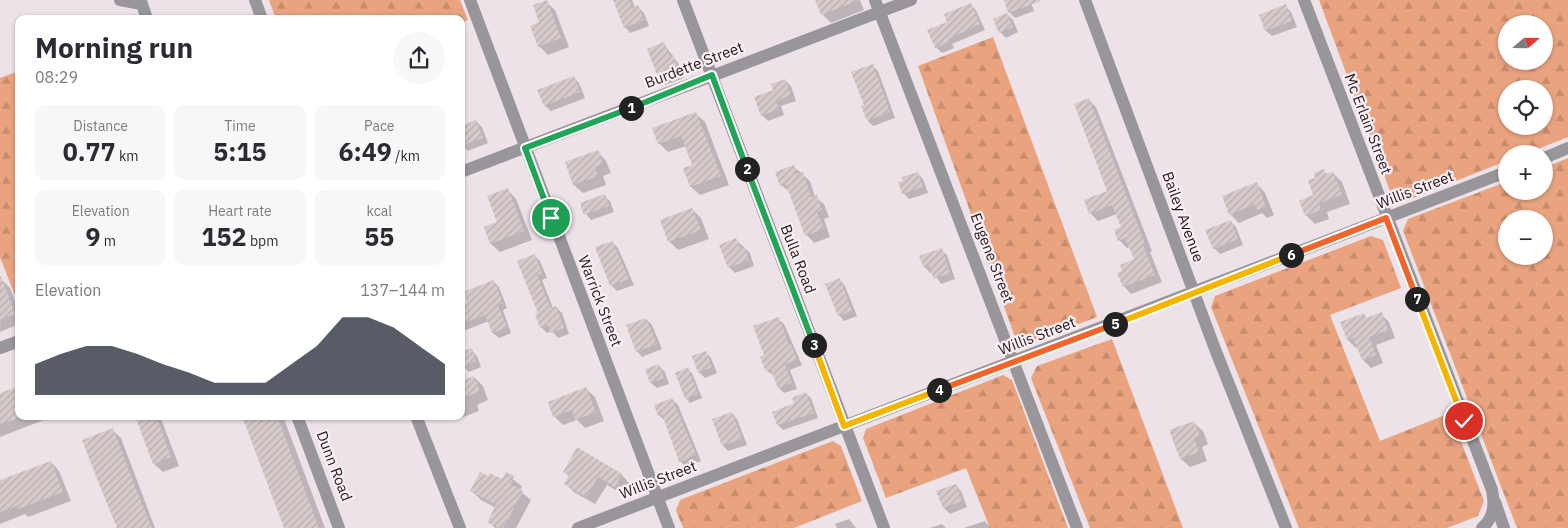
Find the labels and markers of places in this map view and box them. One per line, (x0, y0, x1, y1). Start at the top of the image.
pin: 1 (618, 96, 644, 120)
pin: 2 (734, 156, 760, 182)
pin (530, 197, 572, 239)
pin: 6 (1278, 242, 1304, 268)
pin: 7 (1404, 286, 1430, 312)
pin: 5 (1102, 312, 1128, 336)
pin: 3 (802, 332, 826, 358)
pin: 4 (926, 378, 952, 402)
pin (1443, 400, 1485, 442)

